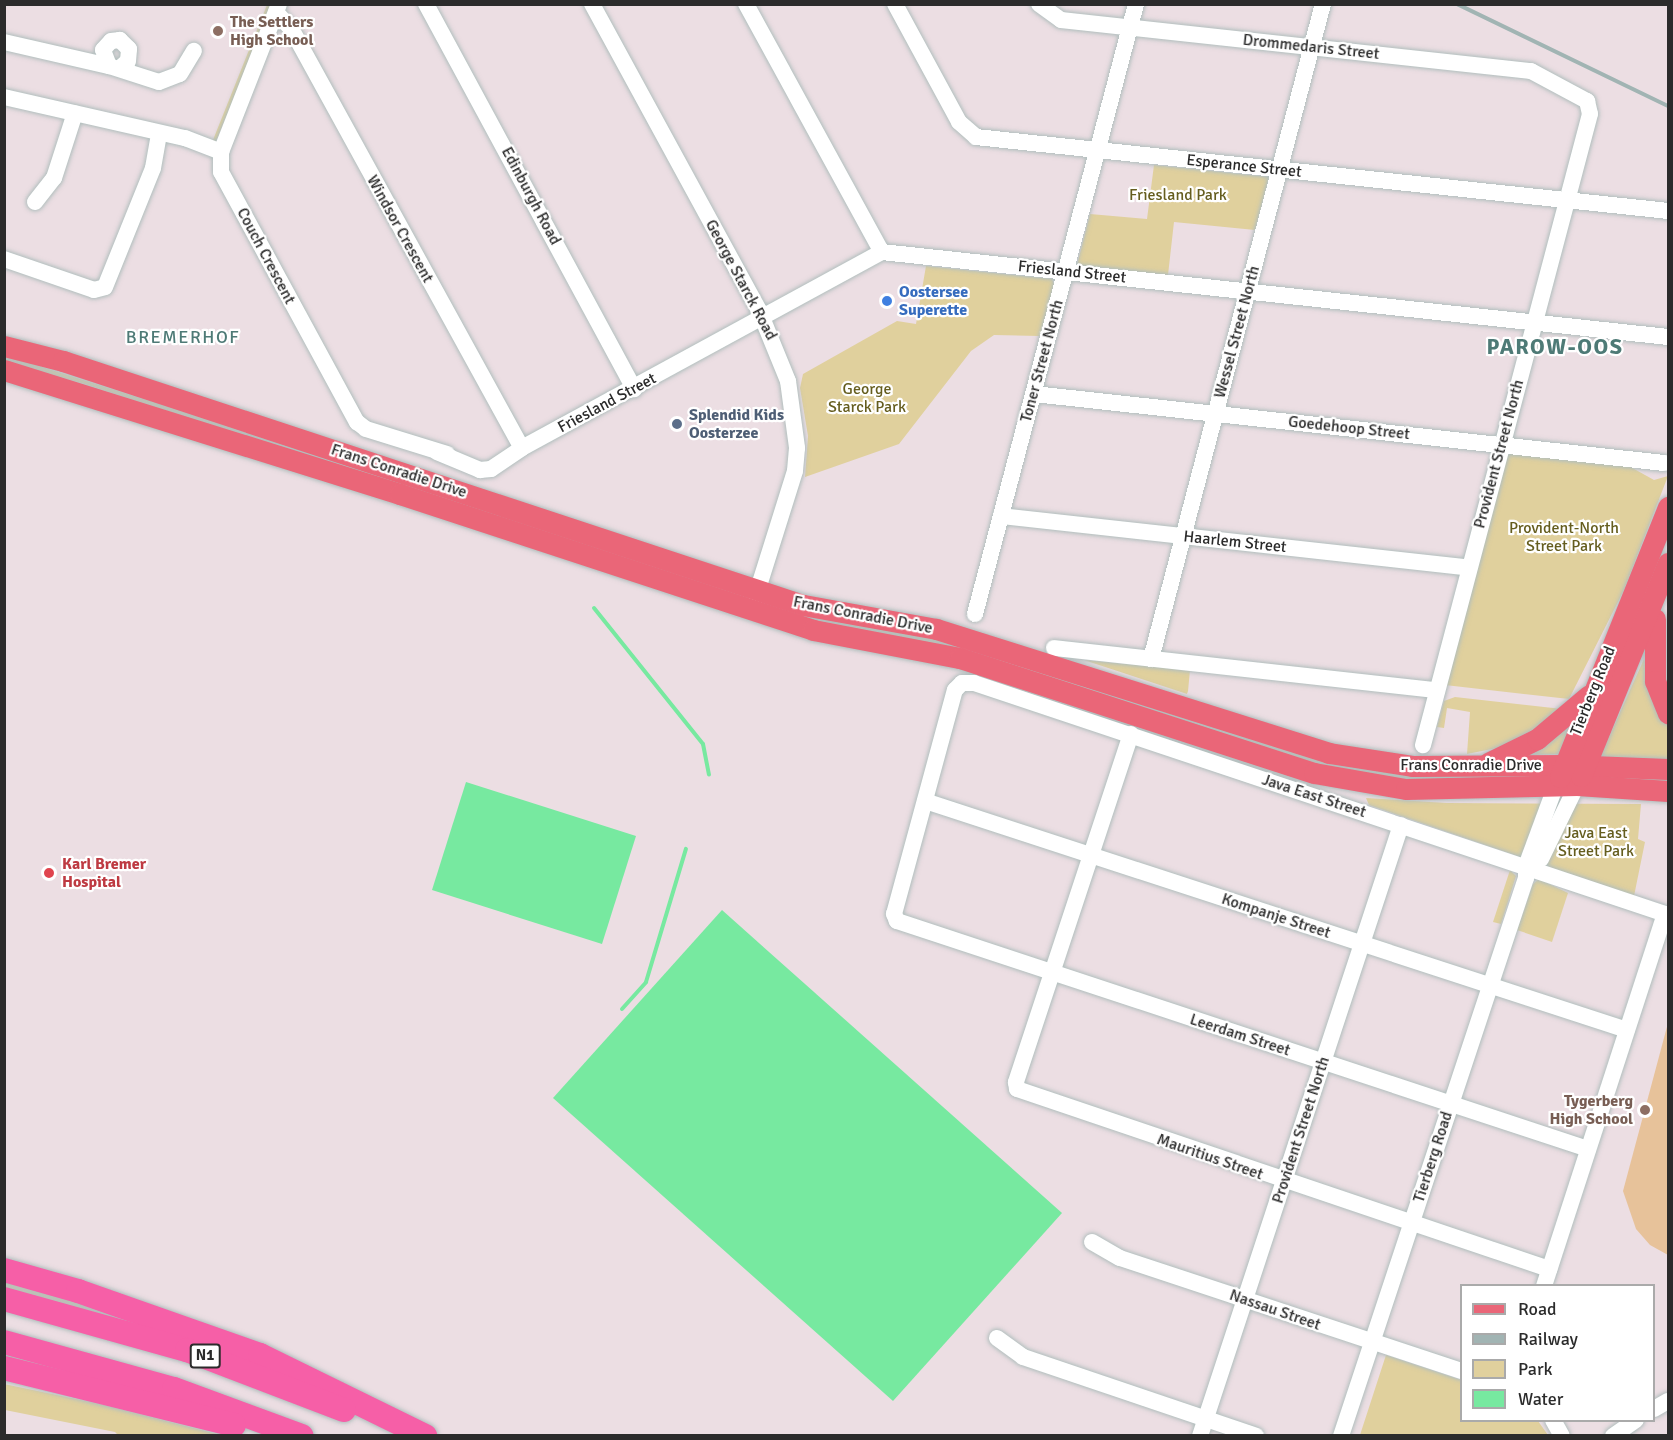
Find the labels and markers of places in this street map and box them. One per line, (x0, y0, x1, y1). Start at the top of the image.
place label: The Settlers High School (230, 12, 313, 50)
marker: The Settlers High School (211, 24, 225, 38)
place label: Oostersee Superette (899, 282, 968, 320)
marker: Oostersee Superette (880, 294, 894, 308)
place label: Splendid Kids Oosterzee (689, 405, 784, 443)
marker: Splendid Kids Oosterzee (670, 417, 684, 431)
place label: Karl Bremer Hospital (62, 854, 146, 892)
marker: Karl Bremer Hospital (40, 864, 58, 882)
place label: Tygerberg High School (1550, 1091, 1633, 1129)
marker: Tygerberg High School (1638, 1103, 1652, 1117)

